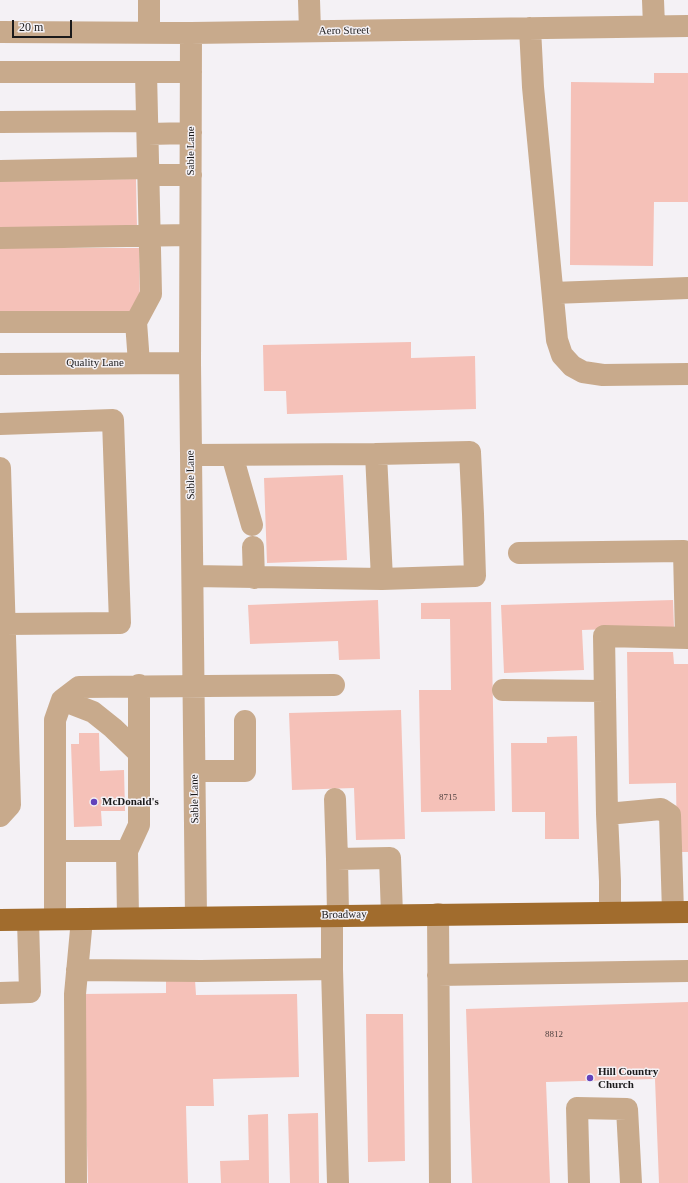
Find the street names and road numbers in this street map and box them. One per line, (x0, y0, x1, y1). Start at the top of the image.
street label: Aero Street (319, 24, 369, 38)
street label: Sable Lane (184, 126, 198, 176)
street label: Quality Lane (66, 356, 124, 370)
street label: Sable Lane (184, 450, 198, 500)
street label: Sable Lane (188, 774, 202, 824)
street label: Broadway (321, 908, 367, 922)

